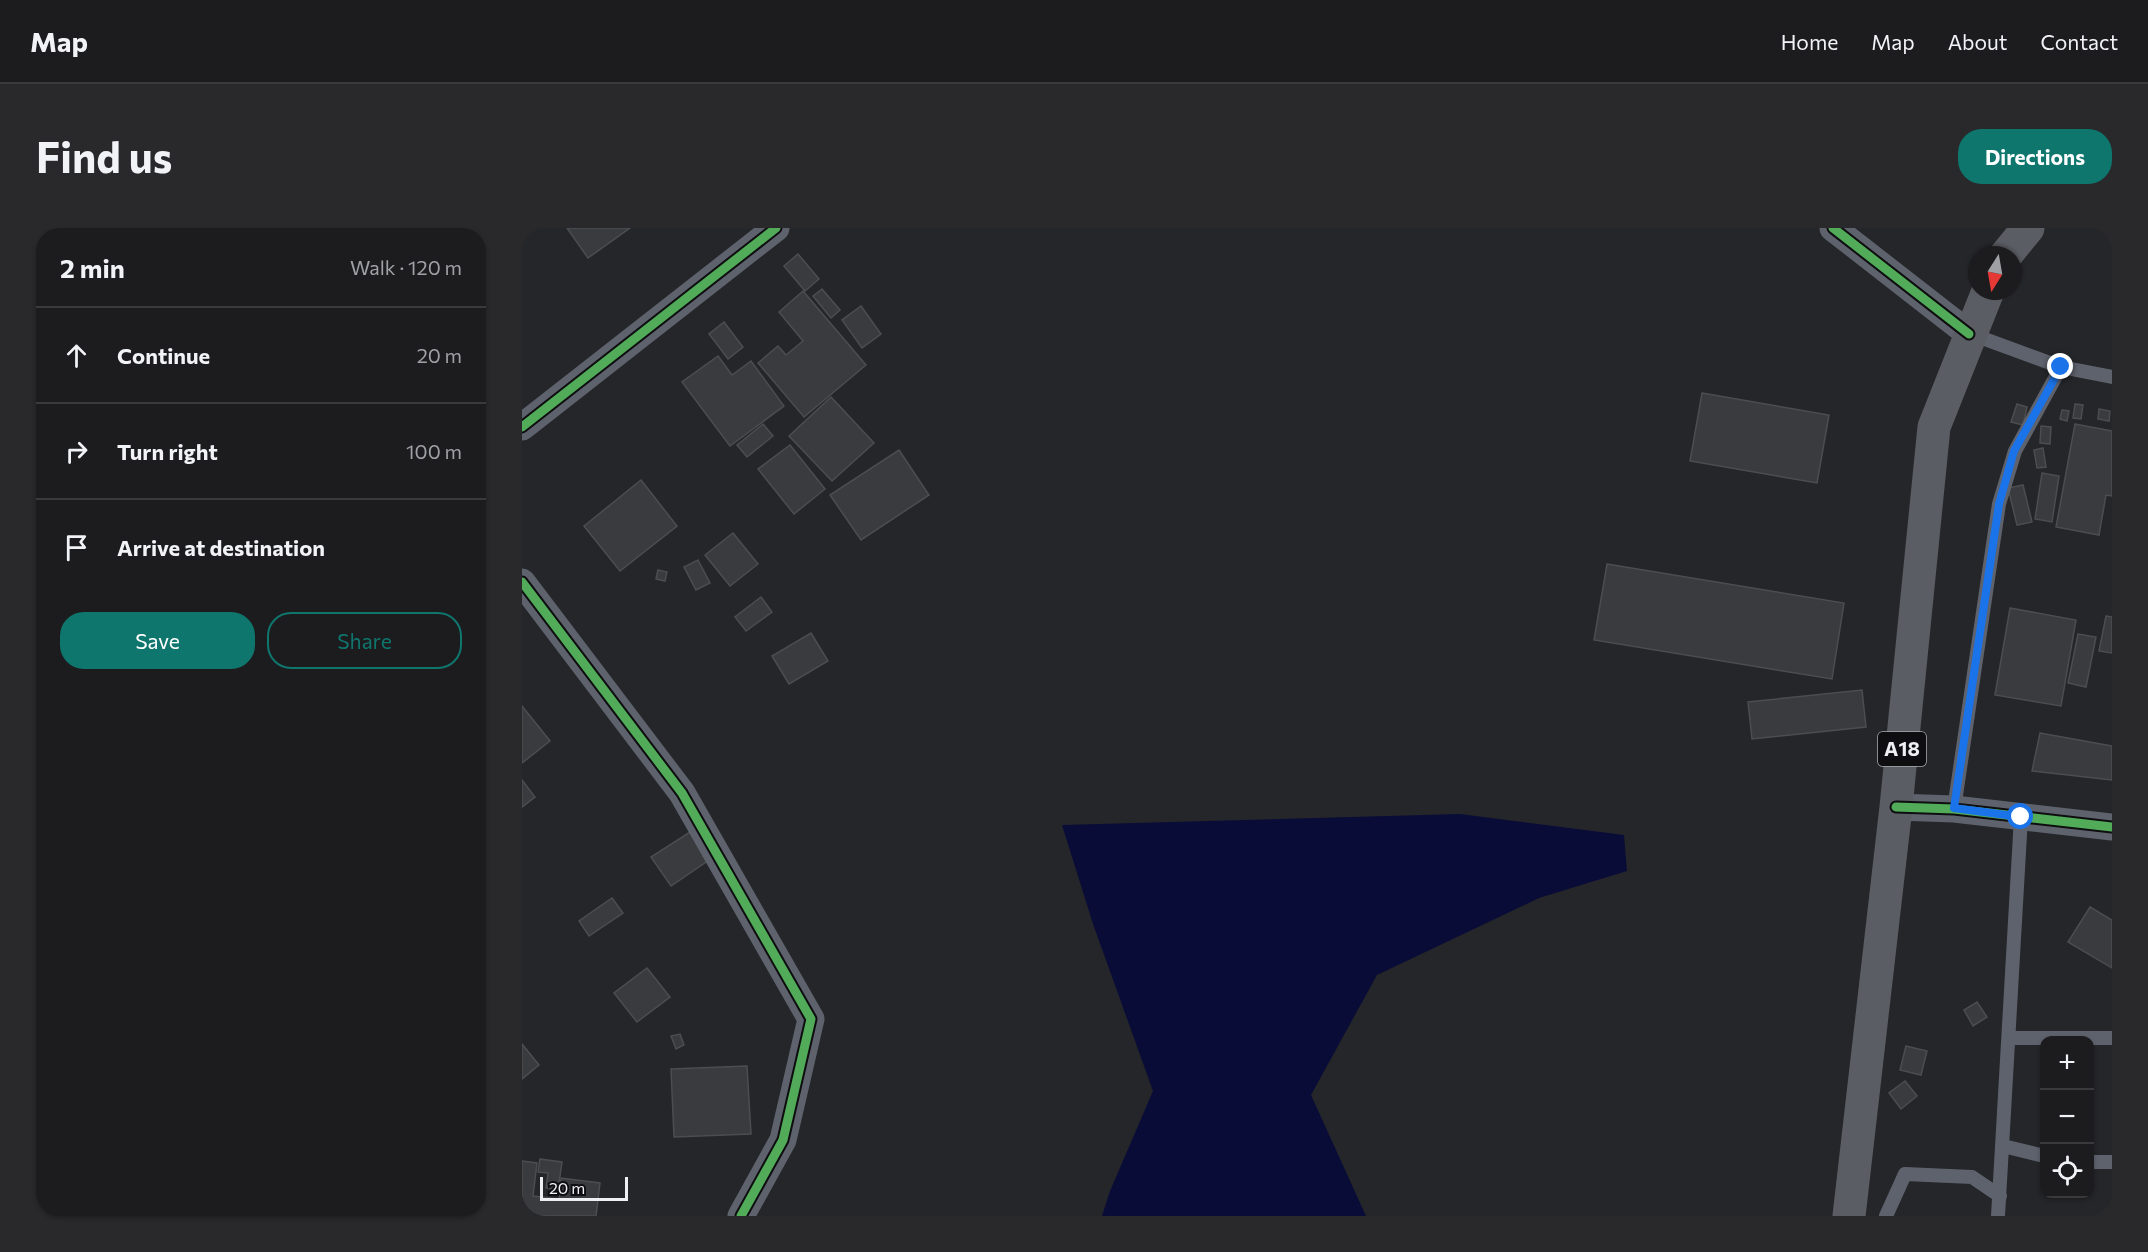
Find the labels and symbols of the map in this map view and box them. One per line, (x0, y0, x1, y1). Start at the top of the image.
north arrow (1968, 246, 2022, 300)
route end (2047, 353, 2073, 379)
road number: A18 (1878, 732, 1926, 766)
route start (2007, 803, 2033, 829)
scale bar (540, 1174, 628, 1202)

